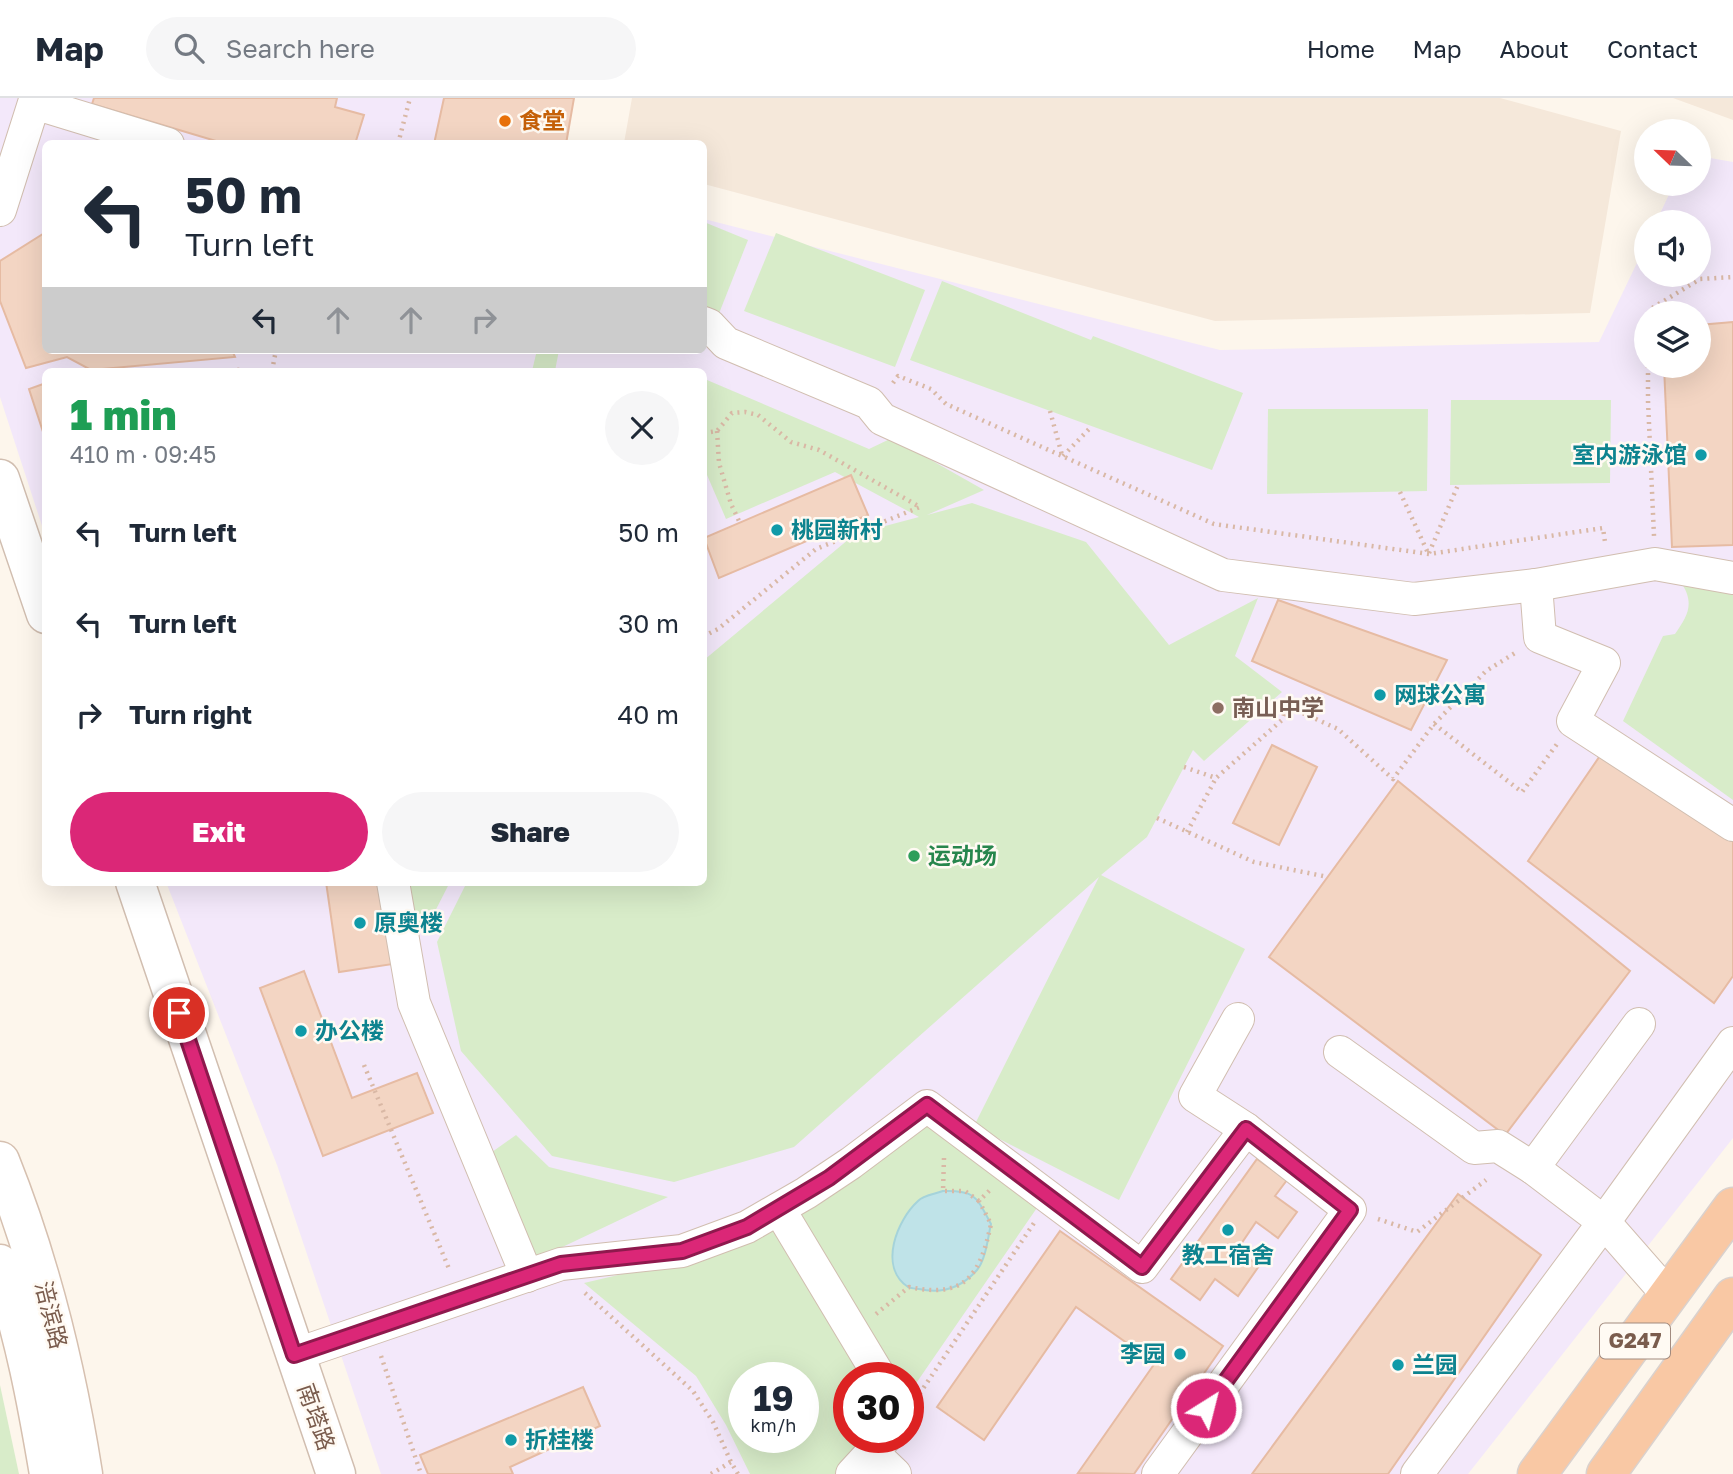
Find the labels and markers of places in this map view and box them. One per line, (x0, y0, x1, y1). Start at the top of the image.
place label: 食堂 (519, 106, 565, 134)
marker: 食堂 (497, 113, 513, 129)
place label: 室内游泳馆 (1572, 440, 1687, 468)
marker: 室内游泳馆 (1693, 447, 1709, 463)
place label: 桃园新村 (791, 515, 883, 543)
marker: 桃园新村 (769, 522, 785, 538)
place label: 网球公寓 (1394, 680, 1486, 708)
marker: 网球公寓 (1372, 687, 1388, 703)
place label: 南山中学 (1232, 693, 1324, 721)
marker: 南山中学 (1210, 700, 1226, 716)
place label: 运动场 (928, 841, 997, 869)
marker: 运动场 (906, 848, 922, 864)
place label: 原奥楼 (374, 908, 443, 936)
marker: 原奥楼 (352, 915, 368, 931)
pin (149, 983, 209, 1043)
place label: 办公楼 (315, 1016, 384, 1044)
marker: 办公楼 (293, 1023, 309, 1039)
marker: 教工宿舍 (1220, 1222, 1236, 1238)
place label: 教工宿舍 (1182, 1240, 1274, 1268)
place label: 李园 (1120, 1339, 1166, 1367)
marker: 李园 (1172, 1346, 1188, 1362)
place label: 兰园 (1412, 1350, 1458, 1378)
marker: 兰园 (1390, 1357, 1406, 1373)
place label: 折桂楼 (525, 1425, 594, 1453)
marker: 折桂楼 (503, 1432, 519, 1448)

